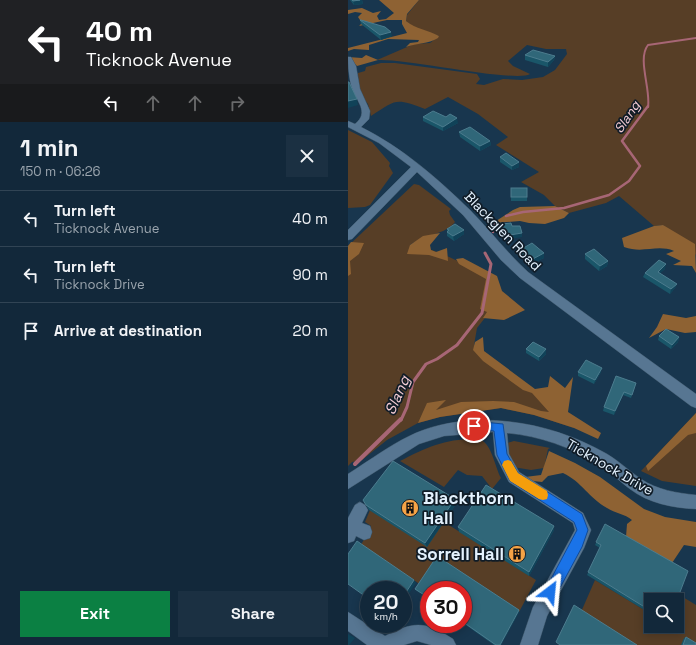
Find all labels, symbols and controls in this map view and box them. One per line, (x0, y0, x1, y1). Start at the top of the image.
text: 40 m (86, 13, 153, 49)
icon: left (20, 16, 72, 68)
text: Ticknock Avenue (86, 48, 232, 71)
icon: left (100, 92, 122, 114)
icon: ahead (142, 92, 164, 114)
icon: ahead (184, 92, 206, 114)
icon: right (226, 92, 248, 114)
water label: Slang (610, 97, 644, 136)
text: 1 min (20, 132, 79, 163)
button: close (286, 135, 328, 177)
text: 150 m · 06:26 (20, 163, 101, 180)
street label: Blackglen Road (461, 188, 545, 274)
text: Turn left (54, 201, 116, 220)
icon: left (20, 208, 42, 230)
text: 40 m (292, 209, 328, 228)
text: Ticknock Avenue (54, 220, 159, 237)
text: Turn left (54, 257, 116, 276)
icon: left (20, 264, 42, 286)
text: 90 m (292, 265, 328, 284)
text: Ticknock Drive (54, 276, 145, 293)
icon: arrive (20, 320, 42, 342)
text: Arrive at destination (54, 321, 202, 340)
text: 20 m (293, 321, 328, 340)
water label: Slang (380, 371, 414, 417)
pin (457, 409, 491, 443)
icon: arrive (463, 415, 485, 437)
street label: Ticknock Drive (563, 435, 657, 499)
place label: Blackthorn Hall (423, 487, 514, 529)
building icon: Blackthorn Hall (400, 498, 420, 518)
place label: Sorrell Hall (417, 543, 504, 565)
building icon: Sorrell Hall (507, 544, 527, 564)
position arrow (529, 571, 571, 613)
speed limit sign: 30 (420, 581, 472, 633)
text: 20 (374, 589, 398, 615)
button: Exit (20, 591, 170, 637)
button: Share (178, 591, 328, 637)
map controls (644, 593, 684, 633)
button: search (644, 593, 684, 633)
text: km/h (374, 610, 398, 623)

